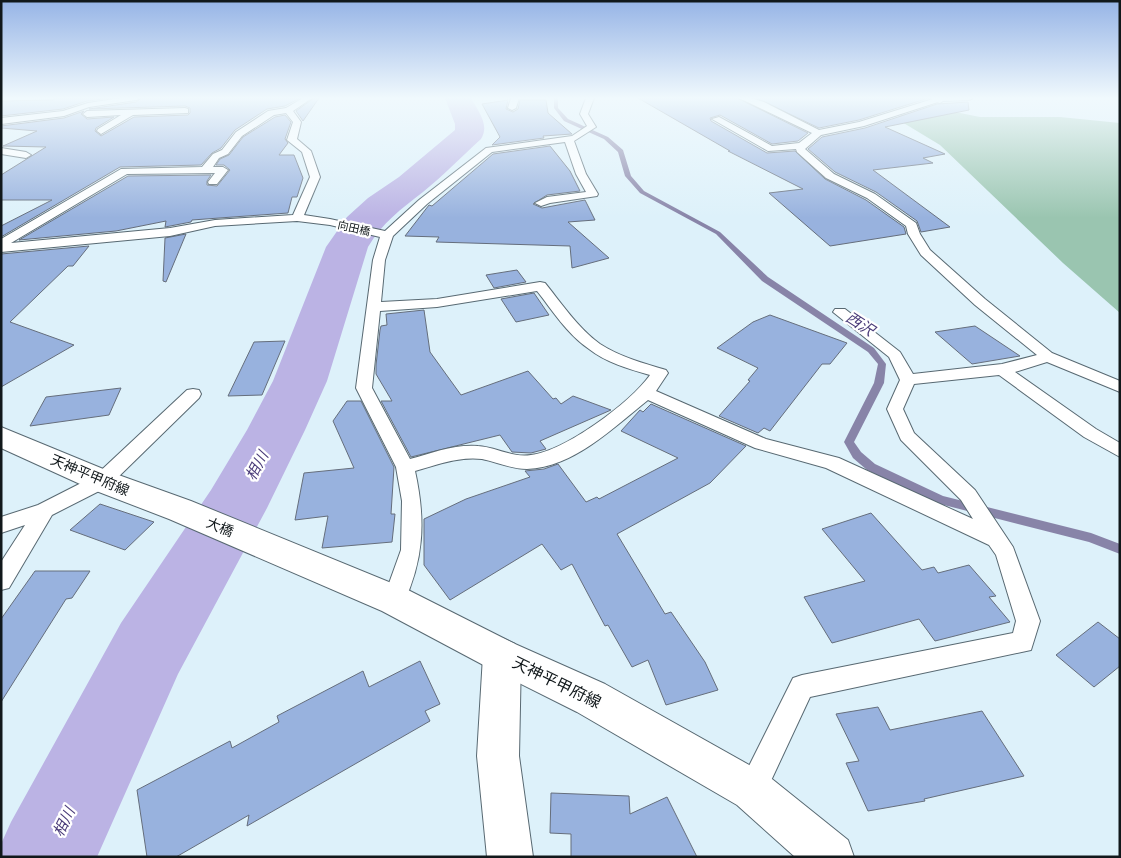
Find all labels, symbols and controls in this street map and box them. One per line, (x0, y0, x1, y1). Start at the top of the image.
street label: 向田橋 (336, 218, 371, 239)
water label: 西沢 (843, 308, 879, 341)
water label: 相川 (242, 447, 273, 483)
street label: 天神平甲府線 (48, 451, 132, 499)
street label: 大橋 (204, 514, 236, 540)
street label: 天神平甲府線 (509, 653, 604, 712)
water label: 相川 (49, 803, 80, 839)

